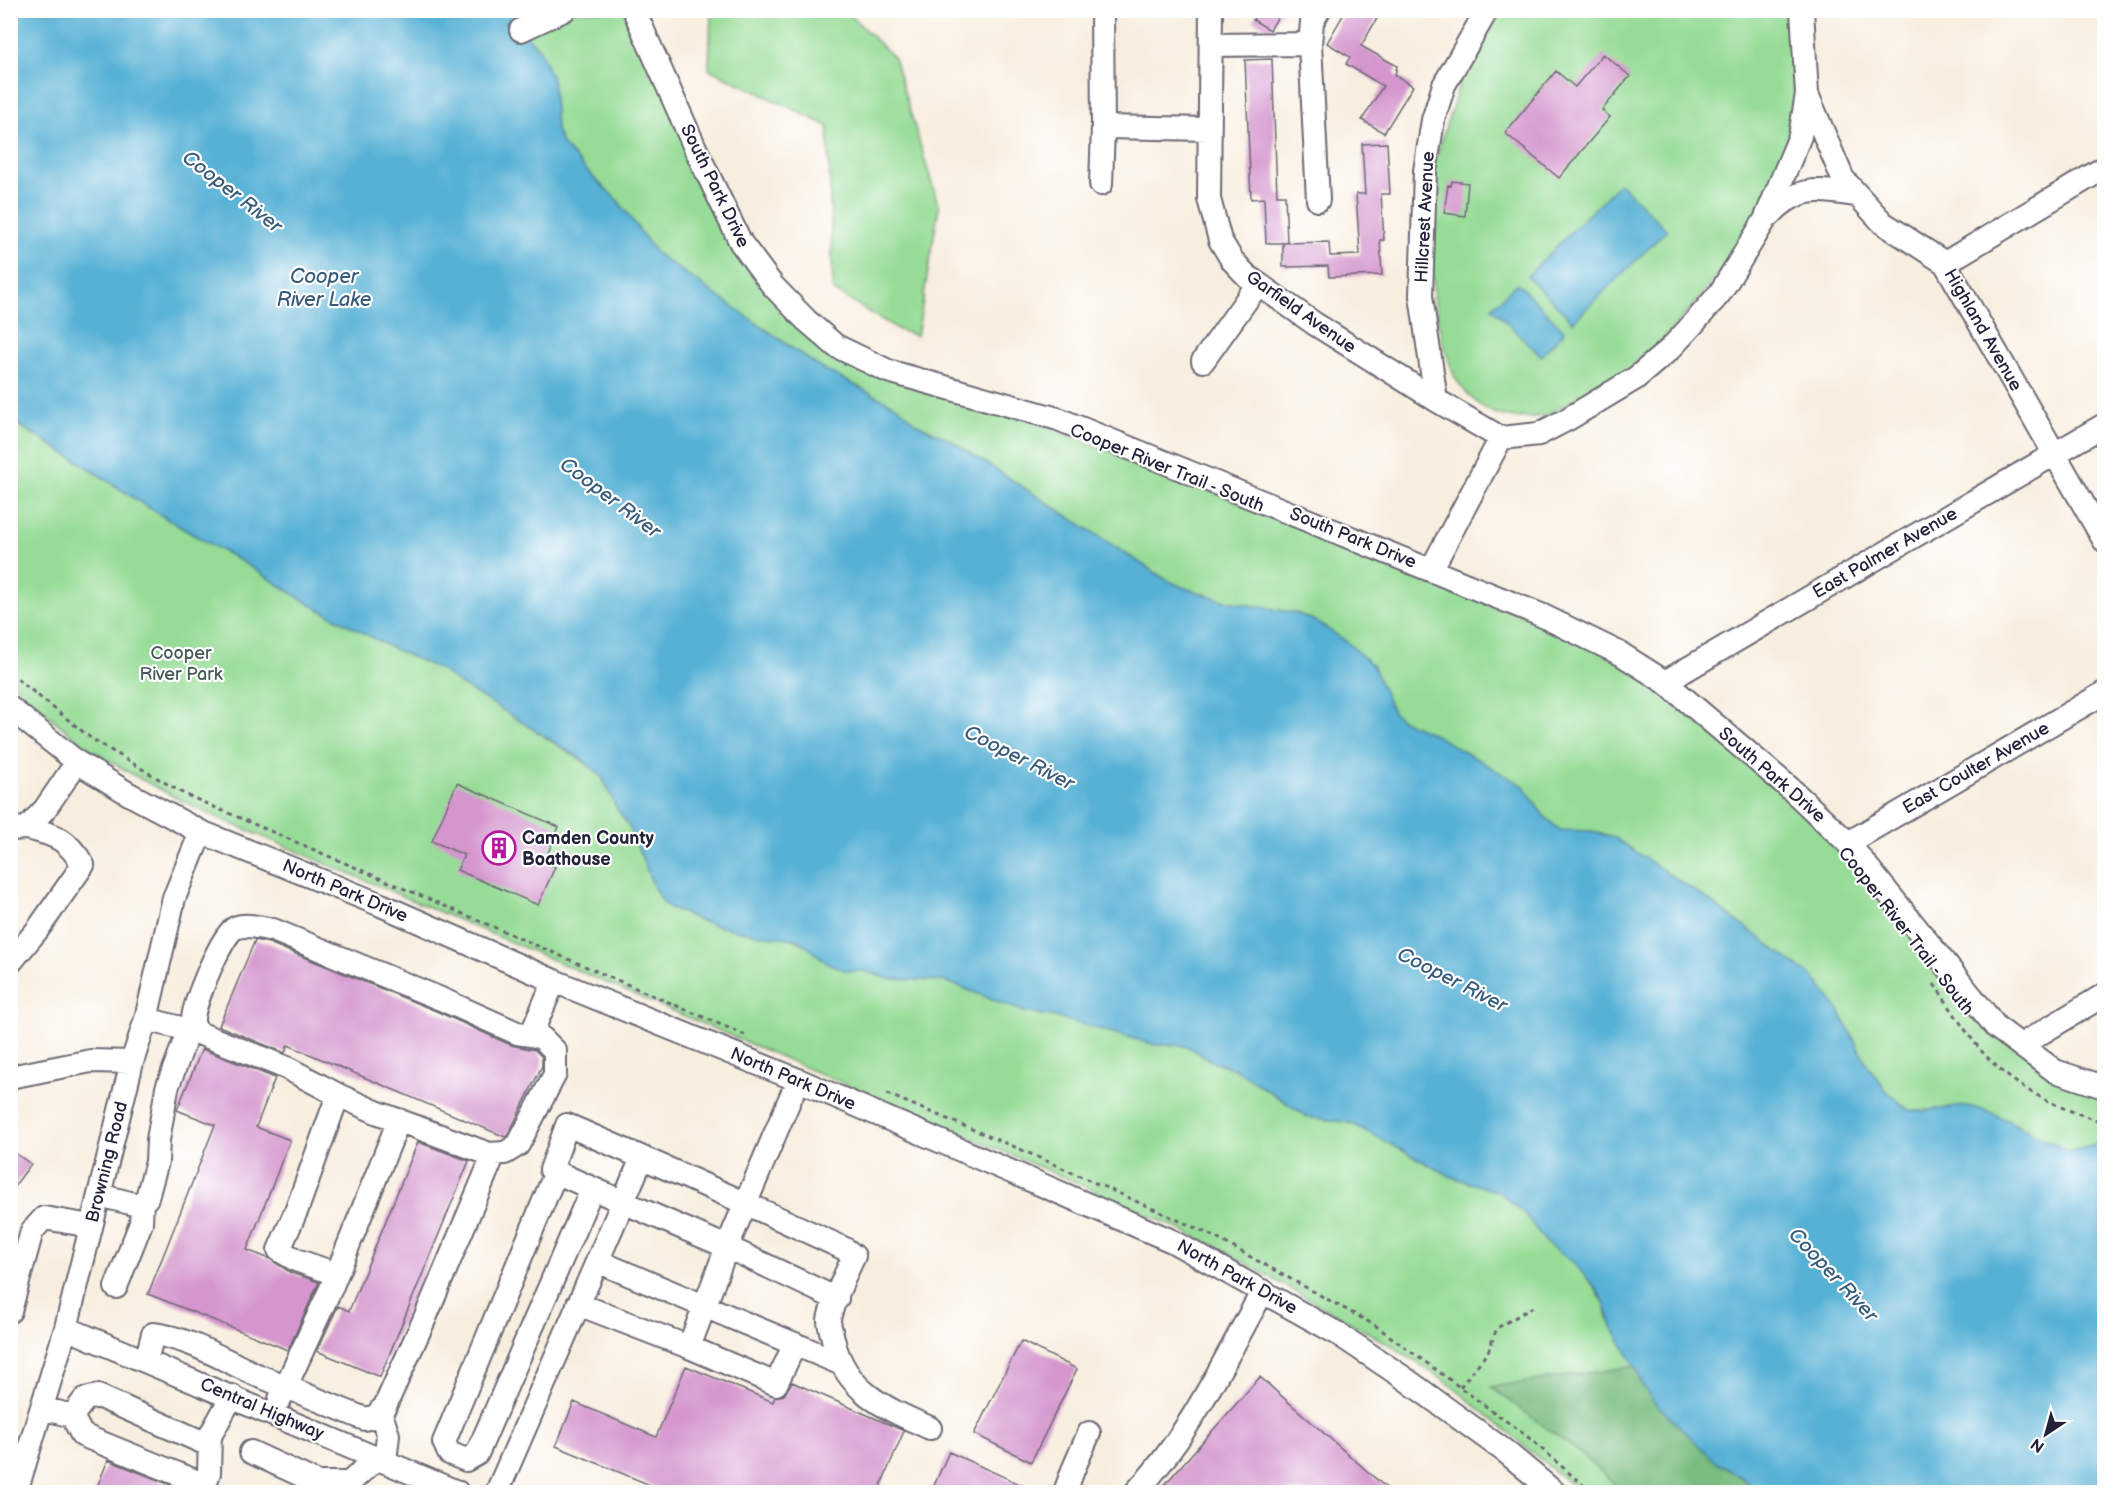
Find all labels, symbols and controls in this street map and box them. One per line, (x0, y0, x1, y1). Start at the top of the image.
street label: South Park Drive (676, 121, 754, 251)
water label: Cooper River (177, 146, 288, 239)
street label: Hillcrest Avenue (1411, 151, 1439, 283)
water label: Cooper River Lake (277, 265, 372, 312)
street label: Highland Avenue (1940, 265, 2027, 395)
street label: Garfield Avenue (1242, 266, 1360, 358)
street label: Cooper River Trail - South (1067, 419, 1267, 517)
water label: Cooper River (555, 452, 666, 545)
street label: South Park Drive (1287, 503, 1420, 573)
street label: East Palmer Avenue (1809, 503, 1961, 603)
park label: Cooper River Park (140, 643, 223, 685)
street label: East Coulter Avenue (1899, 717, 2053, 819)
water label: Cooper River (960, 720, 1079, 797)
street label: South Park Drive (1714, 723, 1830, 827)
place label: Camden County Boathouse (522, 828, 654, 870)
building icon: Camden County Boathouse (481, 830, 517, 866)
street label: Cooper River Trail - South (1834, 843, 1978, 1019)
street label: North Park Drive (279, 855, 411, 927)
water label: Cooper River (1393, 942, 1512, 1019)
street label: North Park Drive (727, 1043, 859, 1115)
street label: Browning Road (82, 1099, 132, 1225)
water label: Cooper River (1783, 1223, 1884, 1328)
street label: North Park Drive (1173, 1235, 1301, 1319)
street label: Central Highway (197, 1374, 328, 1445)
north arrow (2016, 1404, 2076, 1464)
text: N (2028, 1434, 2049, 1456)

